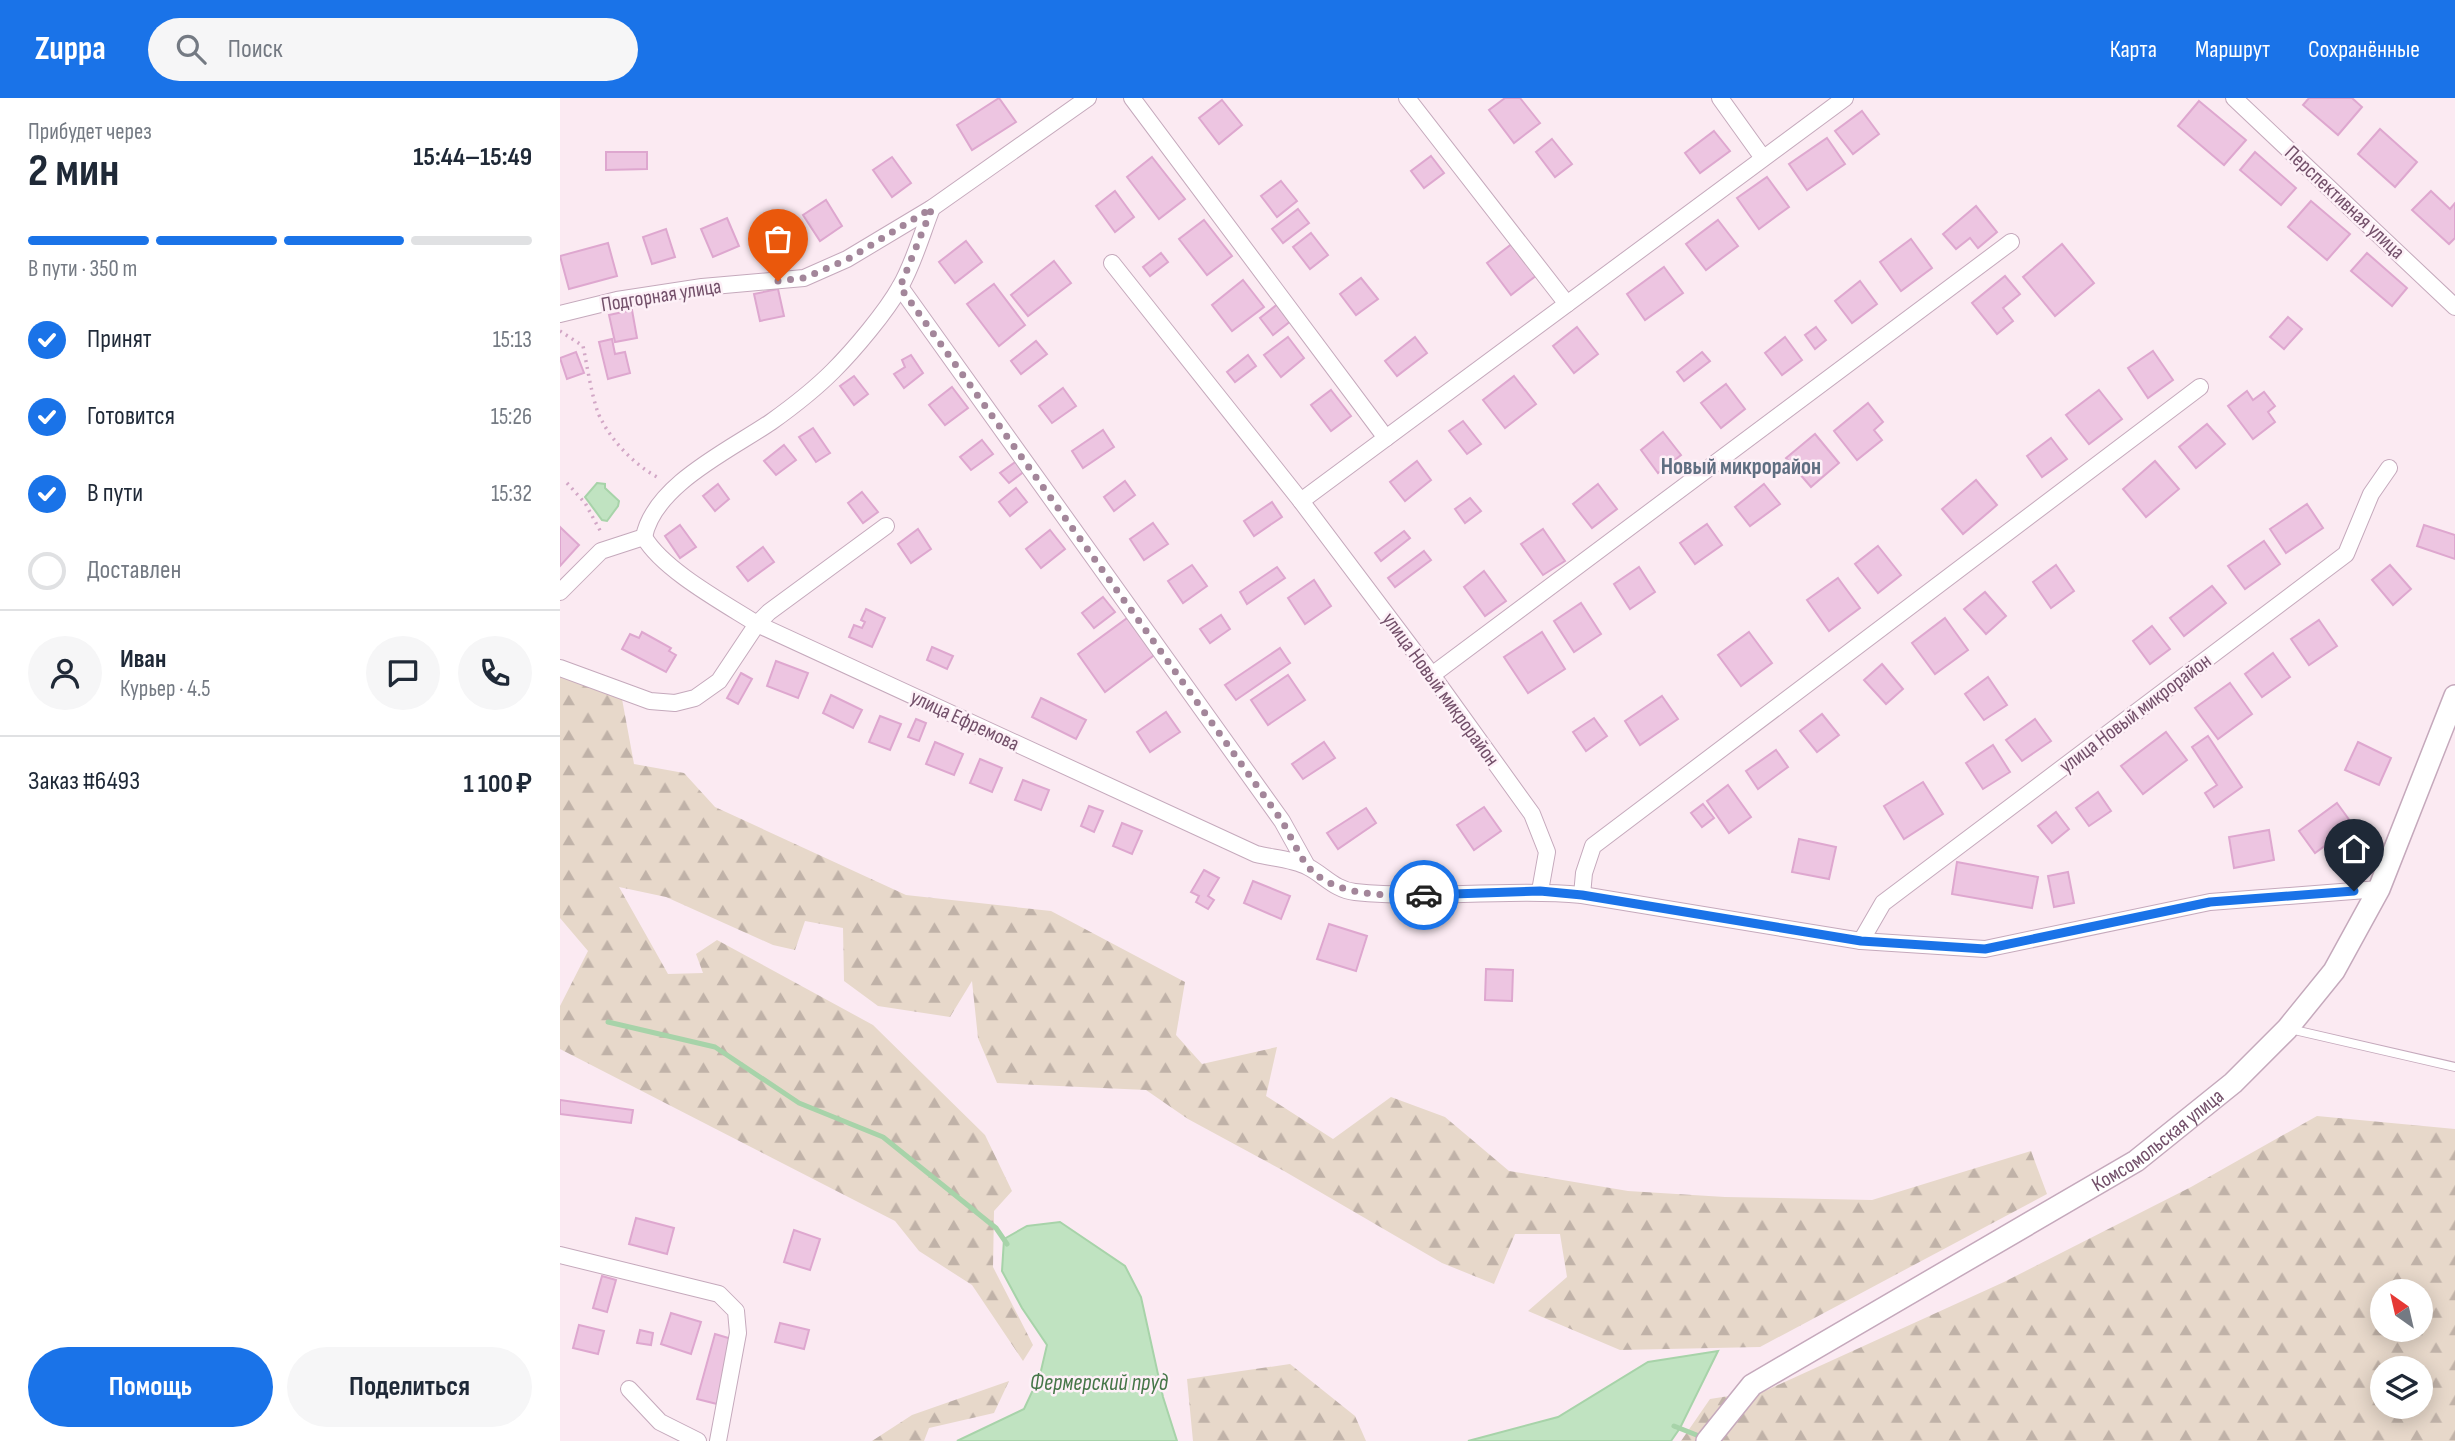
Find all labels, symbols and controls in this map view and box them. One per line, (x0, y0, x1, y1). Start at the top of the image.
search box (148, 18, 638, 81)
text: Zuppa (35, 29, 106, 69)
icon: search (172, 30, 210, 68)
text: Поиск (228, 34, 283, 65)
text: Карта (2110, 35, 2157, 64)
text: Маршрут (2195, 35, 2270, 64)
text: Сохранённые (2308, 35, 2420, 64)
text: Прибудет через (28, 118, 152, 146)
street label: Перспективная улица (2279, 140, 2410, 264)
text: 15:44–15:49 (413, 142, 532, 173)
text: 2 мин (28, 144, 119, 199)
pin (748, 209, 808, 281)
icon: bag (759, 220, 797, 258)
text: В пути · 350 m (28, 255, 137, 283)
street label: Подгорная улица (599, 274, 723, 317)
icon: check (28, 321, 66, 359)
text: Принят (87, 324, 152, 355)
text: 15:13 (493, 326, 532, 354)
icon: check (28, 398, 66, 436)
text: Готовится (87, 401, 175, 432)
text: 15:26 (491, 403, 532, 431)
district label: Новый микрорайон (1661, 453, 1821, 481)
icon: check (28, 475, 66, 513)
text: В пути (87, 478, 143, 509)
text: 15:32 (491, 480, 532, 508)
text: Доставлен (87, 555, 181, 586)
street label: улица Новый микрорайон (1377, 608, 1505, 771)
button: person (28, 636, 102, 710)
button: chat (366, 636, 440, 710)
button: phone (458, 636, 532, 710)
text: Иван (120, 644, 166, 675)
street label: улица Новый микрорайон (2054, 648, 2216, 779)
text: Курьер · 4.5 (120, 675, 210, 703)
street label: улица Ефремова (906, 684, 1023, 757)
text: Заказ #6493 (28, 766, 140, 797)
text: 1 100 ₽ (464, 769, 532, 800)
pin (2324, 819, 2384, 891)
icon: home (2335, 830, 2373, 868)
courier (1389, 860, 1459, 930)
icon: car (1405, 876, 1443, 914)
street label: Комсомольская улица (2087, 1084, 2229, 1197)
north arrow (2370, 1279, 2432, 1342)
map controls (2370, 1279, 2433, 1419)
button: Помощь (28, 1347, 273, 1427)
button: Поделиться (287, 1347, 532, 1427)
button: layers (2370, 1356, 2433, 1419)
water label: Фермерский пруд (1030, 1369, 1169, 1397)

